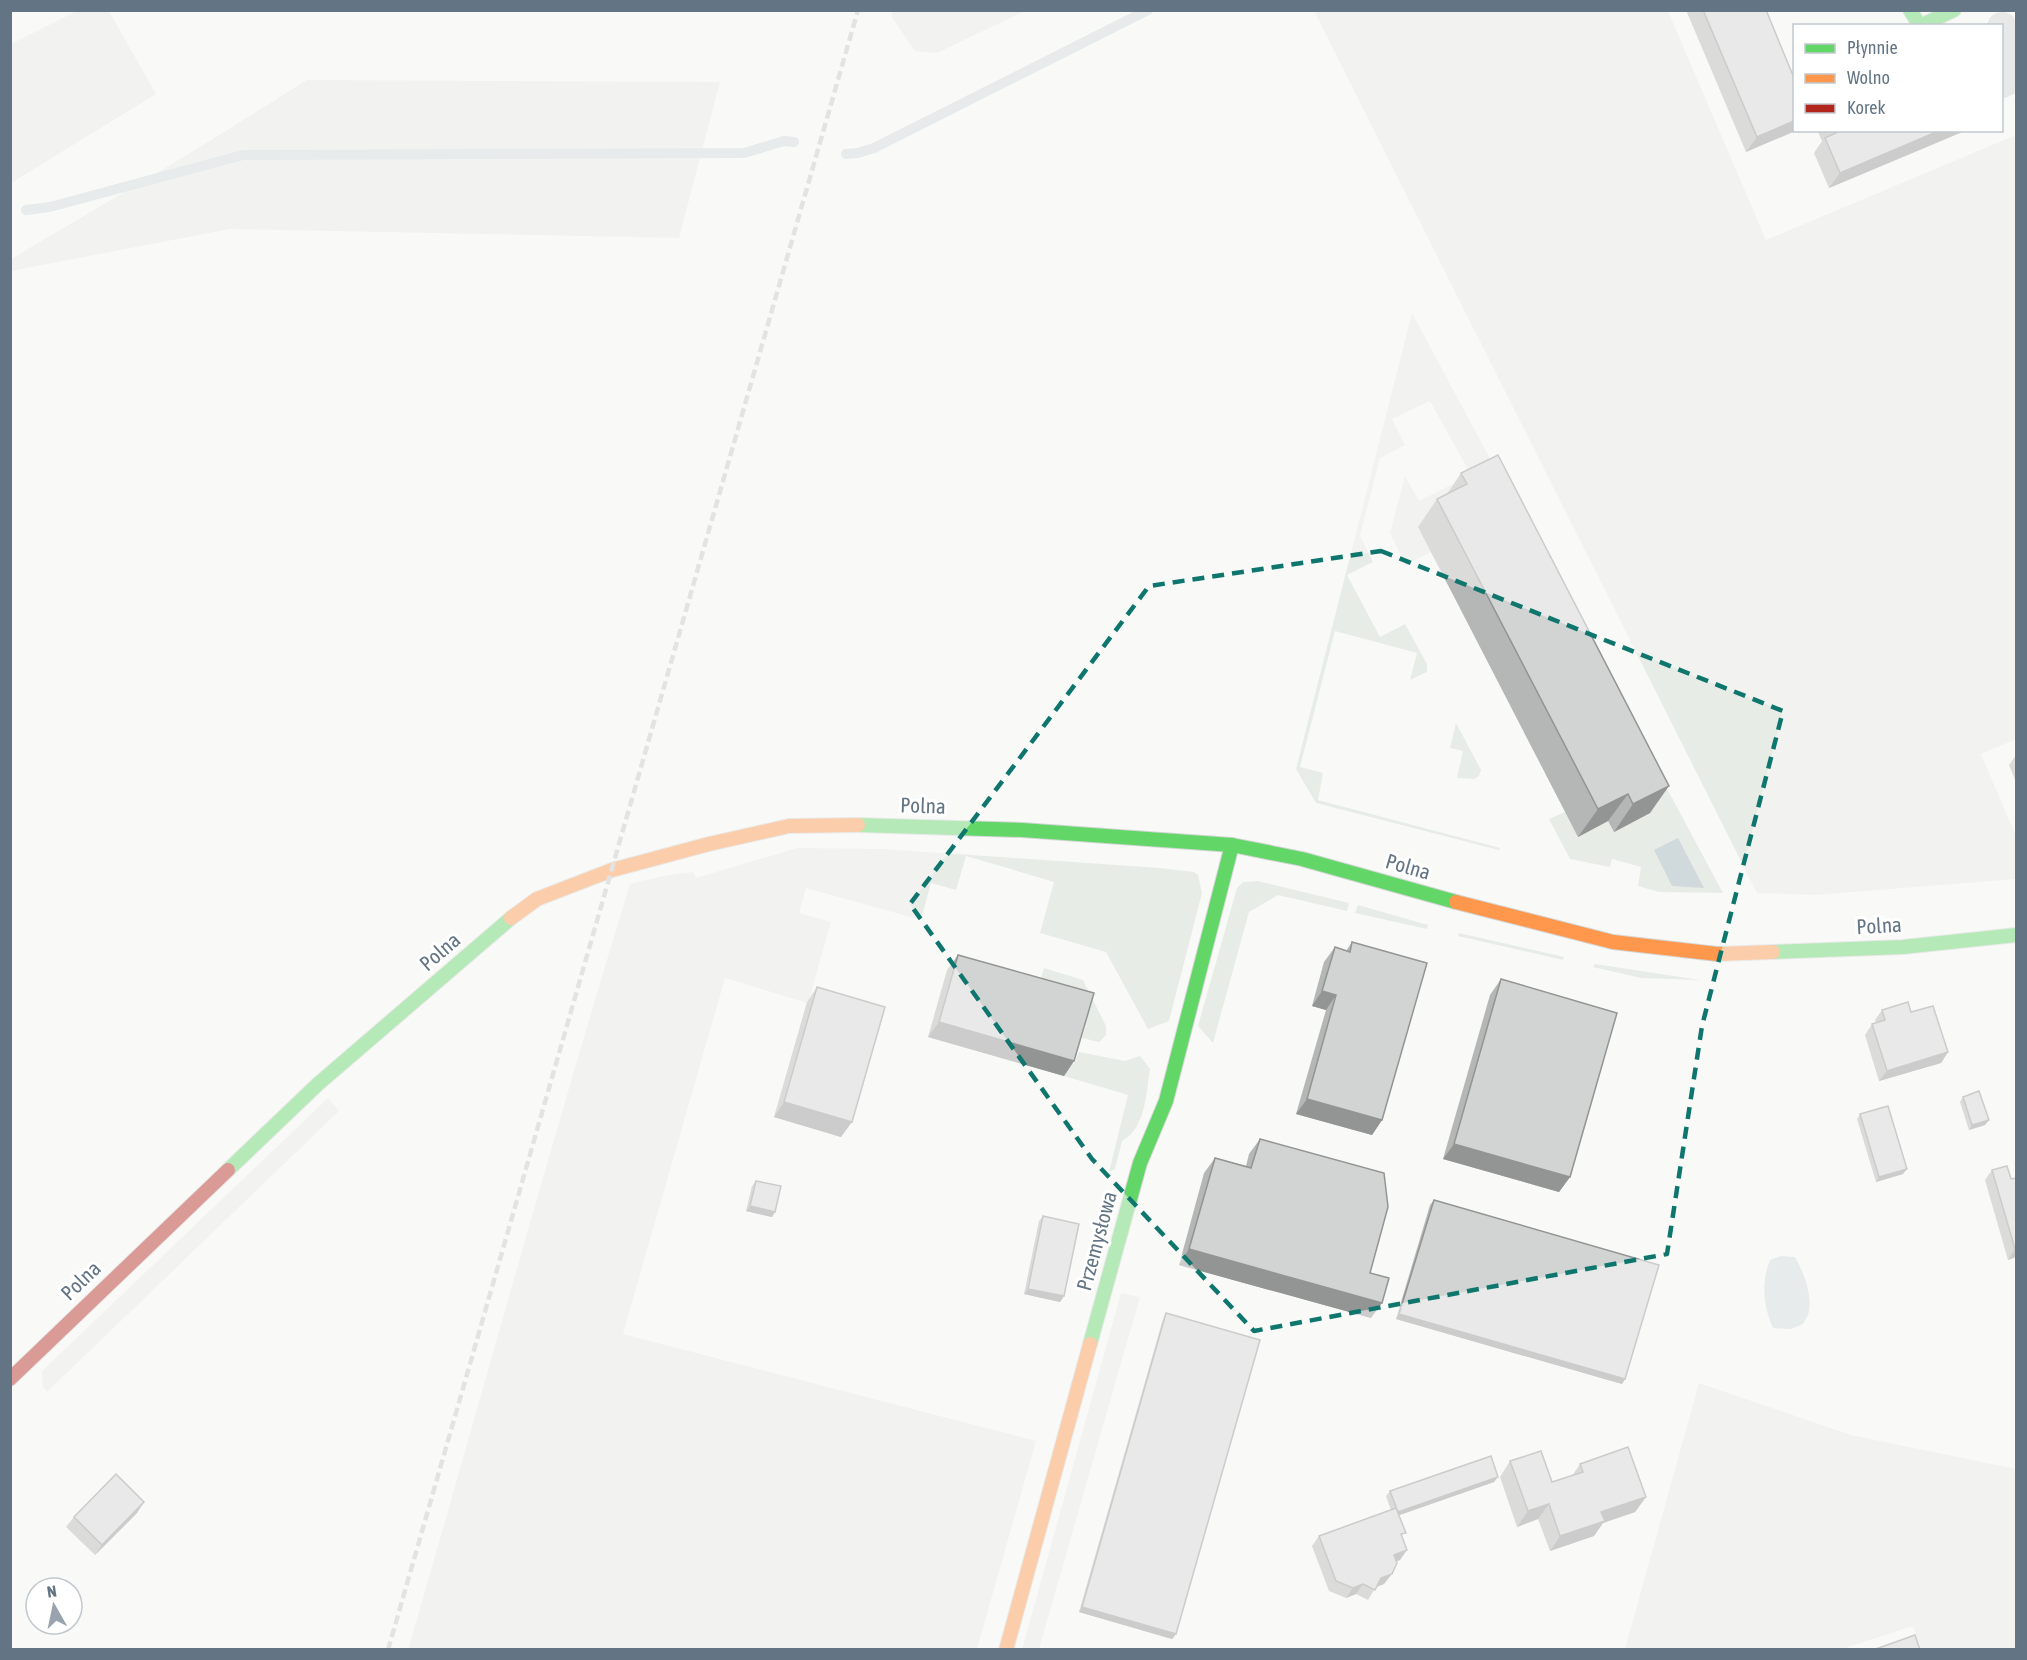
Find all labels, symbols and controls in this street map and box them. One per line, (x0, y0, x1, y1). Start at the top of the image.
legend (1793, 24, 2003, 132)
text: Płynnie (1847, 37, 1898, 58)
text: Wolno (1847, 67, 1890, 88)
text: Korek (1847, 97, 1885, 118)
street label: Polna (900, 792, 946, 818)
street label: Polna (1383, 848, 1433, 884)
street label: Polna (1856, 912, 1902, 938)
street label: Polna (414, 927, 464, 975)
street label: Przemysłowa (1071, 1189, 1121, 1293)
street label: Polna (56, 1256, 105, 1305)
north arrow (24, 1576, 84, 1636)
text: N (46, 1582, 58, 1601)

